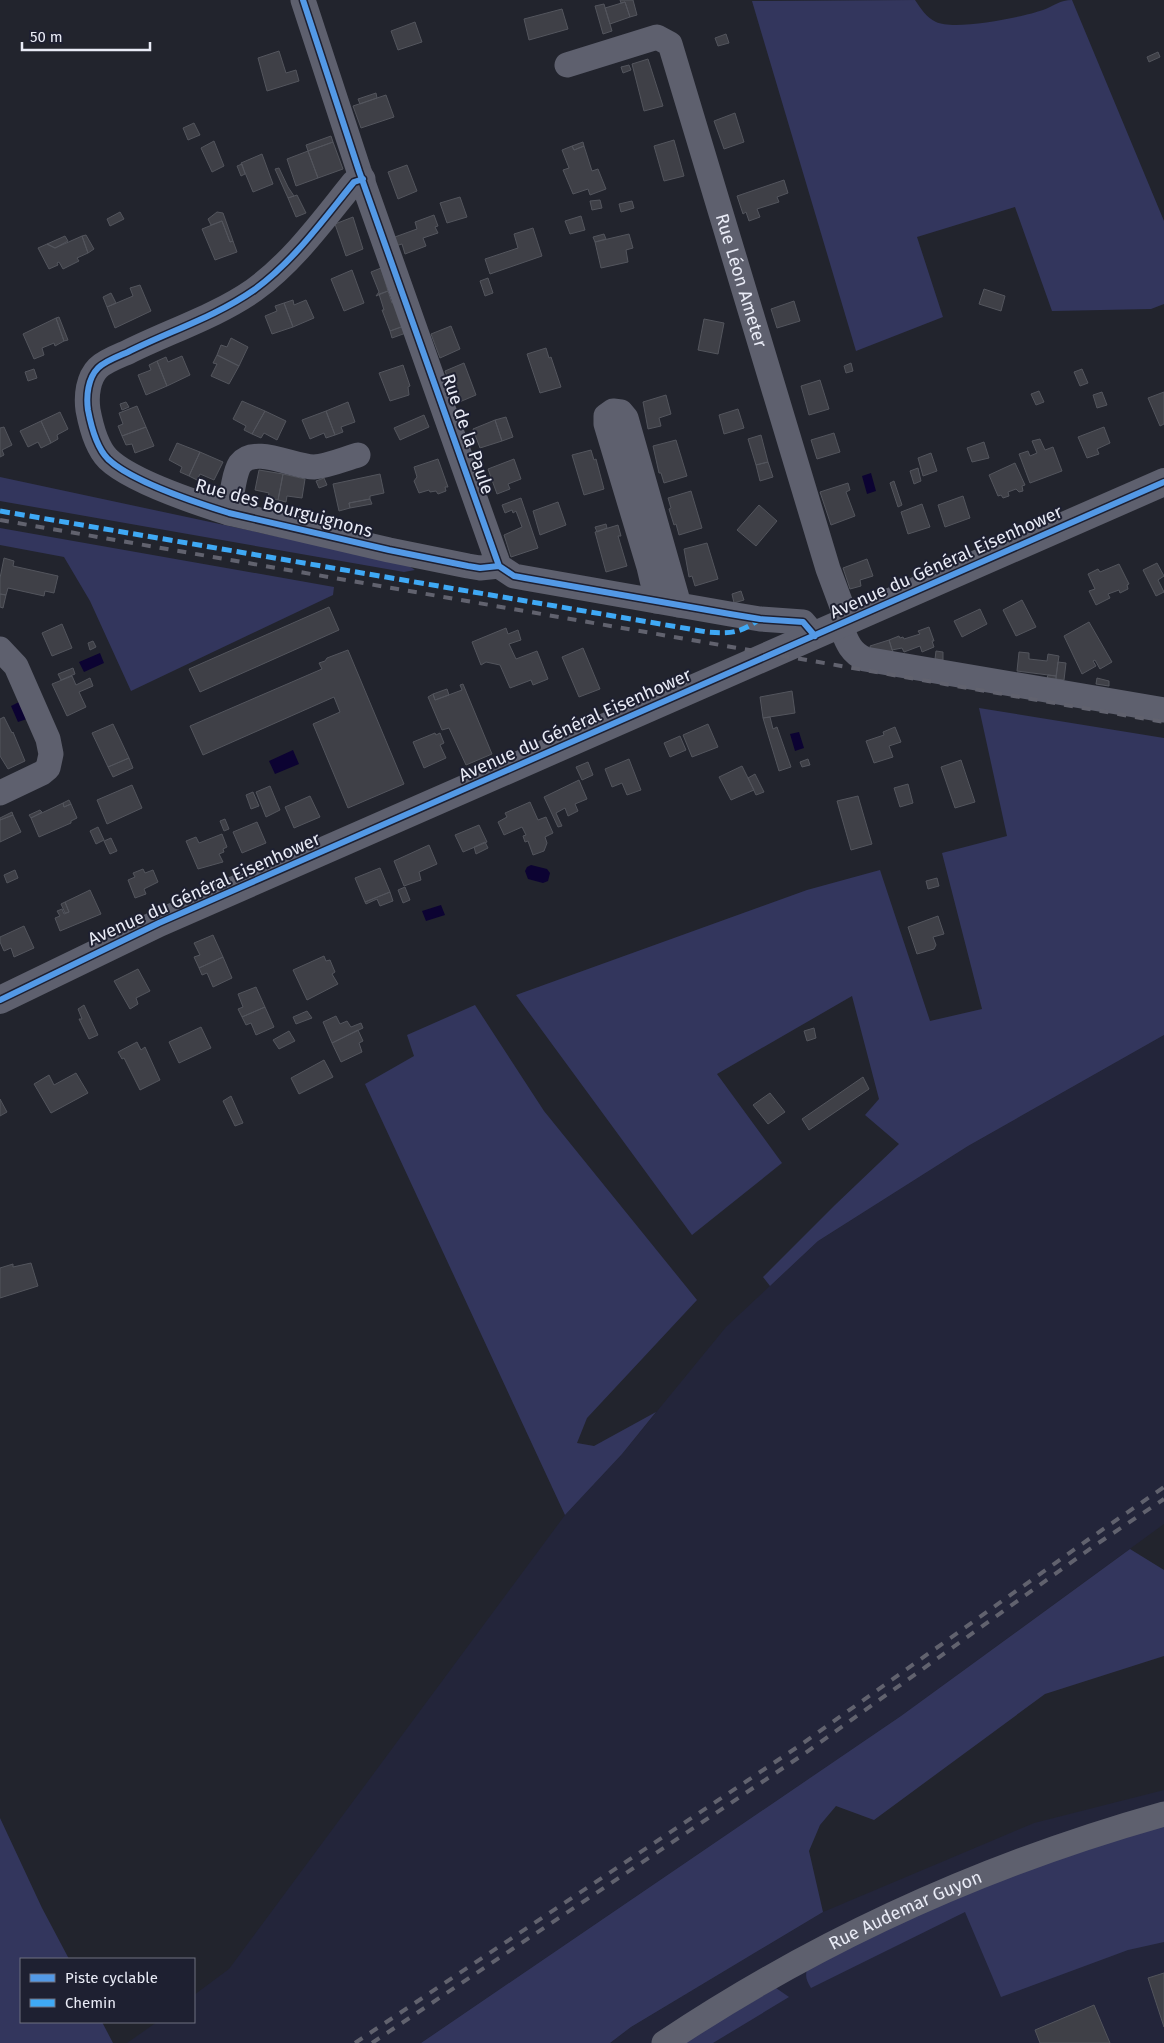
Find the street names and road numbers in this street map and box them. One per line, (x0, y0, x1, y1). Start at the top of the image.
street label: Rue Léon Ameter (711, 211, 772, 350)
street label: Rue de la Paule (437, 371, 499, 497)
street label: Rue des Bourguignons (193, 474, 375, 542)
street label: Avenue du Général Eisenhower (826, 501, 1066, 623)
street label: Avenue du Général Eisenhower (455, 664, 695, 786)
street label: Avenue du Général Eisenhower (84, 828, 324, 950)
street label: Rue Audemar Guyon (825, 1866, 985, 1955)

